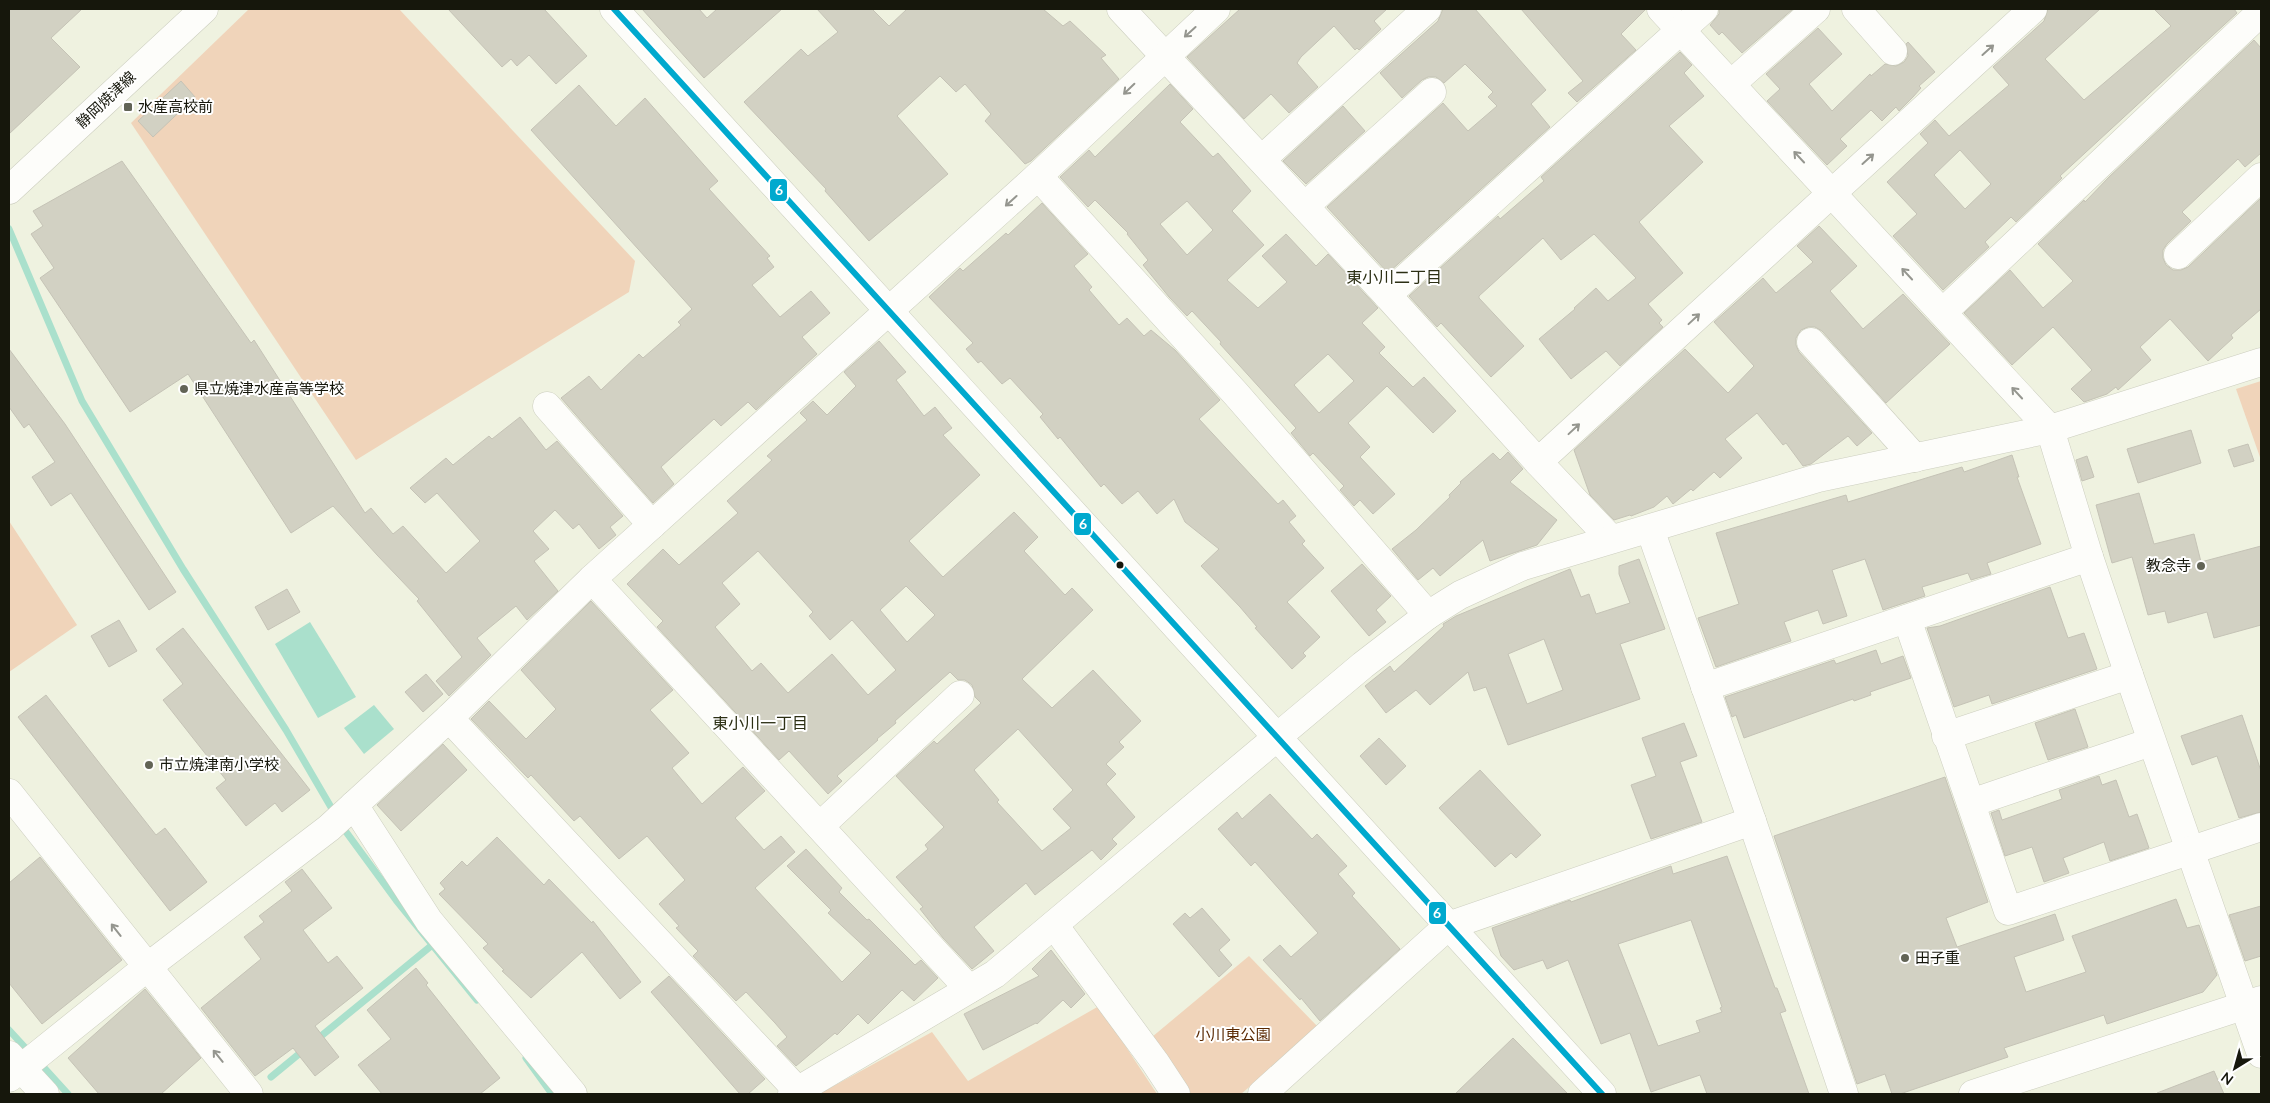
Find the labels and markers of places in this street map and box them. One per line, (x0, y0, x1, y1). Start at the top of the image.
place label: 水産高校前 (138, 97, 213, 115)
marker: 水産高校前 (122, 101, 134, 113)
place label: 県立焼津水産高等学校 (194, 379, 344, 397)
marker: 県立焼津水産高等学校 (178, 383, 190, 395)
place label: 教念寺 (2146, 556, 2191, 574)
unlabelled marker (1115, 560, 1125, 570)
marker: 教念寺 (2195, 560, 2207, 572)
place label: 市立焼津南小学校 (159, 755, 279, 773)
marker: 市立焼津南小学校 (143, 759, 155, 771)
place label: 田子重 (1915, 948, 1960, 966)
marker: 田子重 (1899, 952, 1911, 964)

